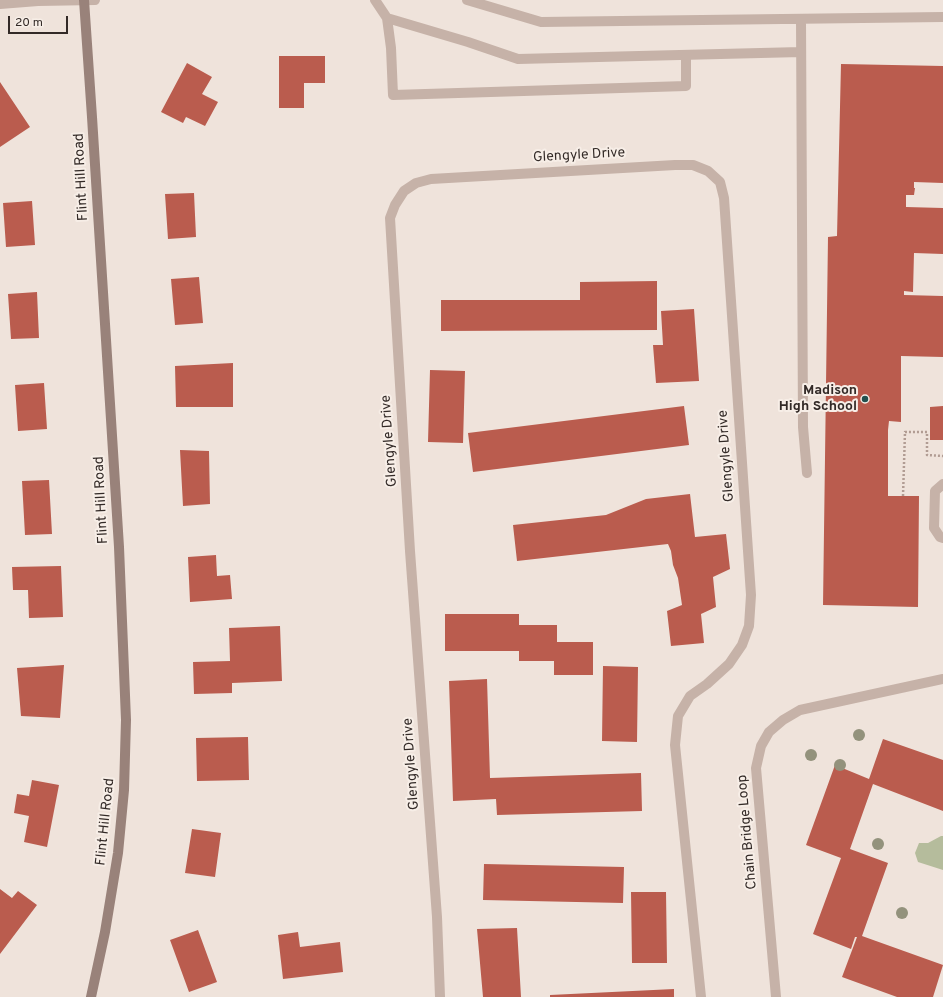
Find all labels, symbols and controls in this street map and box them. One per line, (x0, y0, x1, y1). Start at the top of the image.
scale bar (10, 8, 70, 34)
text: 20 m (15, 15, 43, 31)
street label: Flint Hill Road (71, 133, 93, 221)
street label: Glengyle Drive (533, 145, 625, 167)
place label: Madison High School (779, 383, 857, 416)
street label: Glengyle Drive (378, 394, 402, 488)
marker: Madison High School (860, 394, 870, 404)
street label: Glengyle Drive (715, 409, 739, 503)
street label: Flint Hill Road (91, 456, 113, 544)
street label: Glengyle Drive (400, 717, 424, 811)
street label: Chain Bridge Loop (735, 774, 761, 890)
street label: Flint Hill Road (93, 777, 119, 867)

